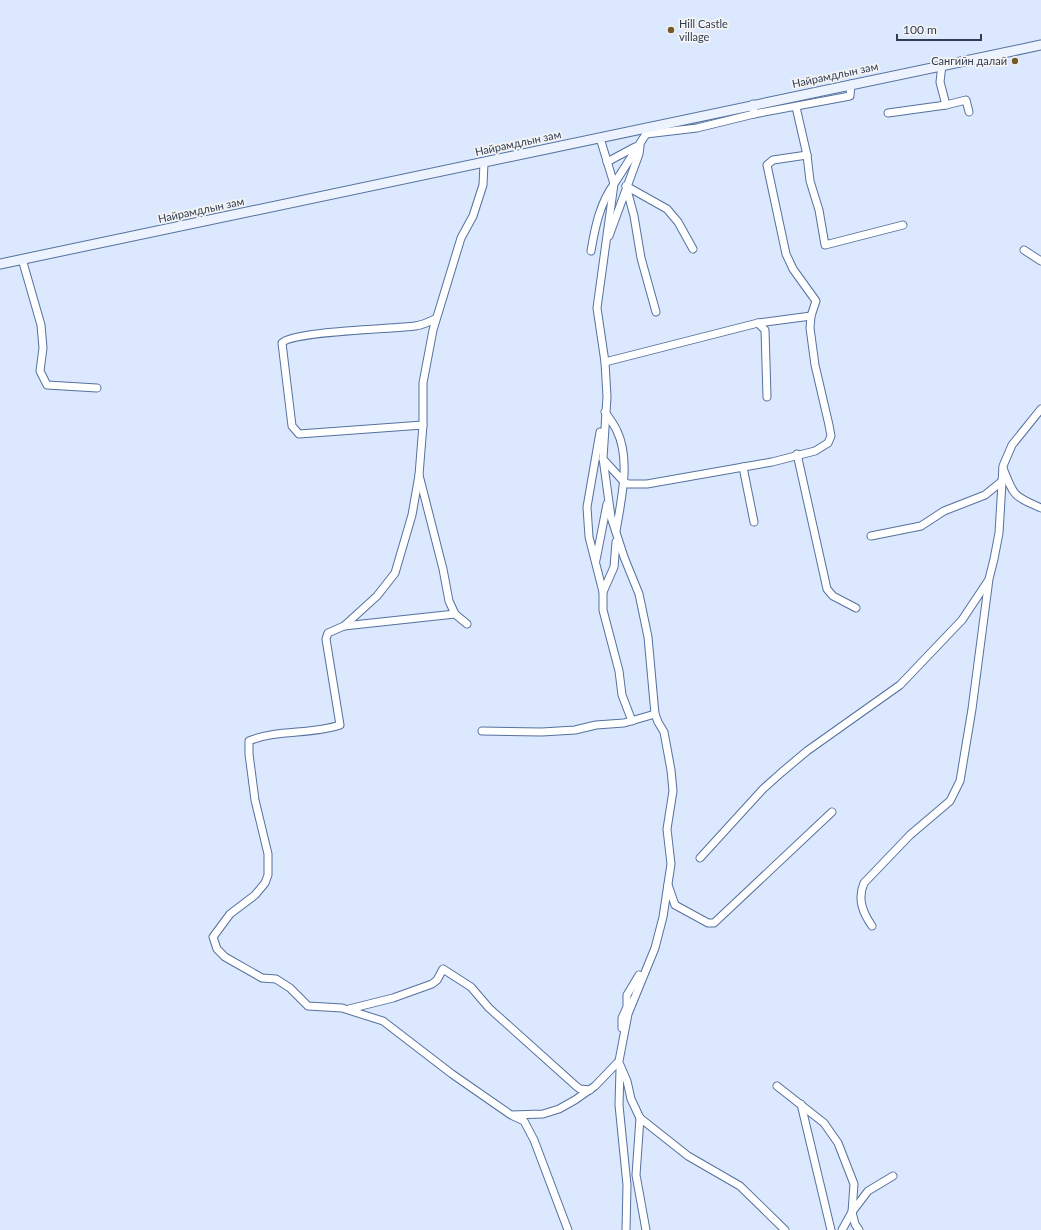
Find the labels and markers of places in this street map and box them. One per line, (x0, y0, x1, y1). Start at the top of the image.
place label: Hill Castle village (679, 17, 728, 43)
marker: Hill Castle village (666, 25, 676, 35)
place label: Сангийн далай (931, 54, 1007, 67)
marker: Сангийн далай (1010, 56, 1020, 66)

